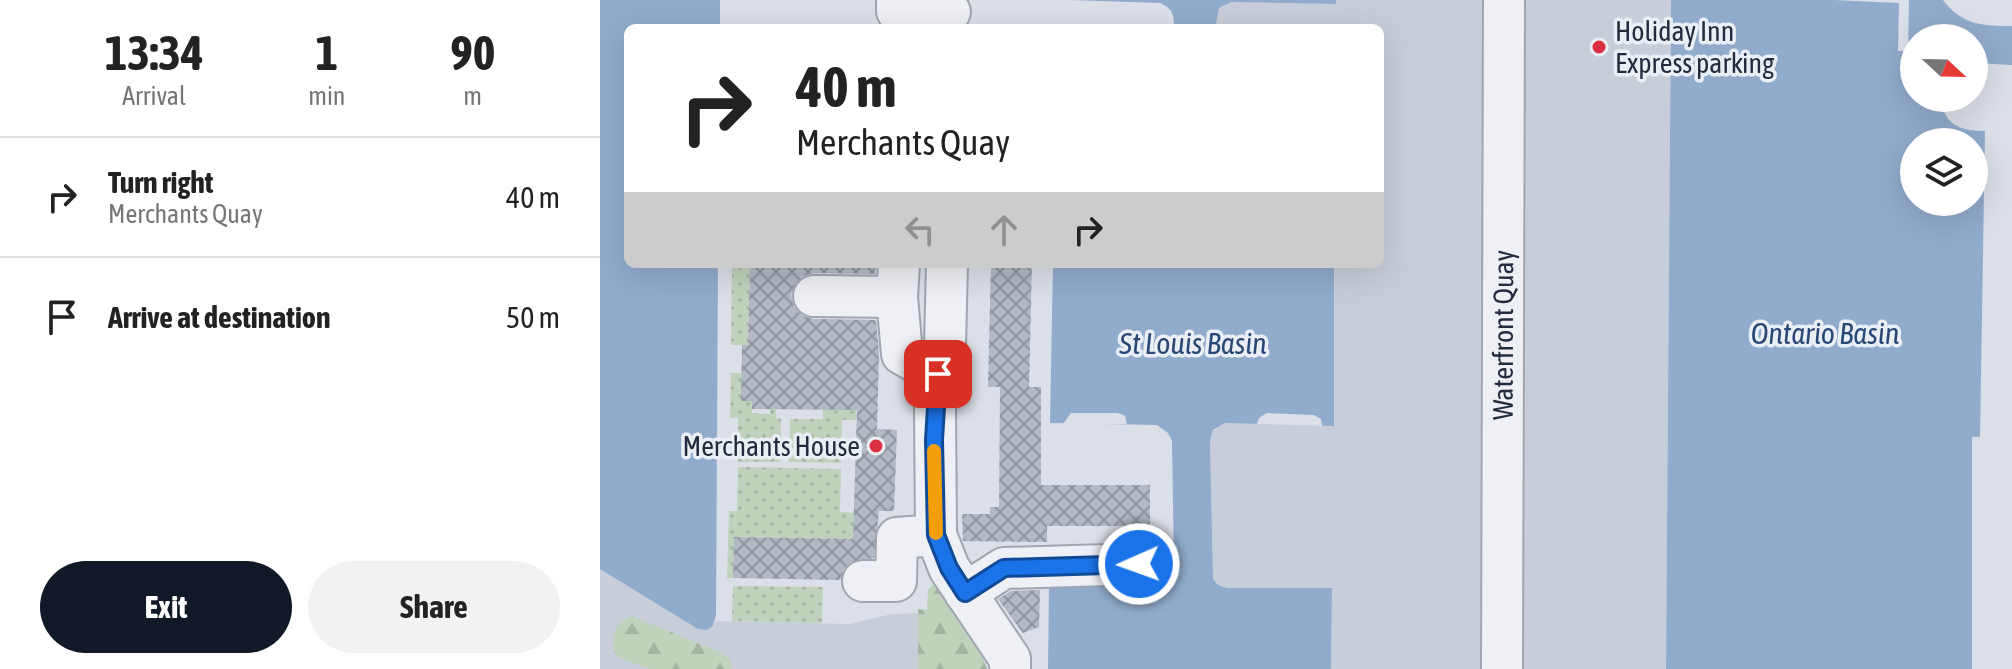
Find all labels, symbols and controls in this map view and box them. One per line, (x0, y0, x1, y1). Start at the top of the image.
place label: Holiday Inn Express parking (1615, 15, 1774, 79)
north arrow (1900, 24, 1988, 112)
map controls (1900, 24, 1988, 216)
text: 13:34 (105, 25, 203, 80)
text: 1 (316, 25, 338, 80)
text: 90 (450, 25, 495, 80)
marker: Holiday Inn Express parking (1590, 38, 1608, 56)
text: 40 m (796, 55, 897, 119)
icon: right (664, 56, 768, 160)
text: Arrival (122, 81, 186, 111)
text: min (308, 81, 345, 111)
text: m (463, 81, 482, 111)
text: Merchants Quay (796, 121, 1010, 163)
button: layers (1900, 128, 1988, 216)
text: Turn right (108, 165, 214, 199)
icon: right (40, 175, 84, 219)
text: 40 m (506, 180, 560, 214)
text: Merchants Quay (108, 199, 263, 229)
icon: left (898, 208, 942, 252)
icon: ahead (982, 208, 1026, 252)
icon: right (1066, 208, 1110, 252)
street label: Waterfront Quay (1487, 250, 1519, 420)
icon: arrive (40, 295, 84, 339)
text: Arrive at destination (108, 300, 330, 334)
text: 50 m (506, 300, 560, 334)
water label: Ontario Basin (1751, 316, 1899, 350)
water label: St Louis Basin (1118, 326, 1267, 360)
pin (904, 340, 972, 408)
icon: arrive (916, 352, 960, 396)
place label: Merchants House (682, 430, 860, 462)
marker: Merchants House (867, 437, 885, 455)
position arrow (1097, 522, 1181, 606)
button: Exit (40, 561, 292, 653)
button: Share (308, 561, 560, 653)

